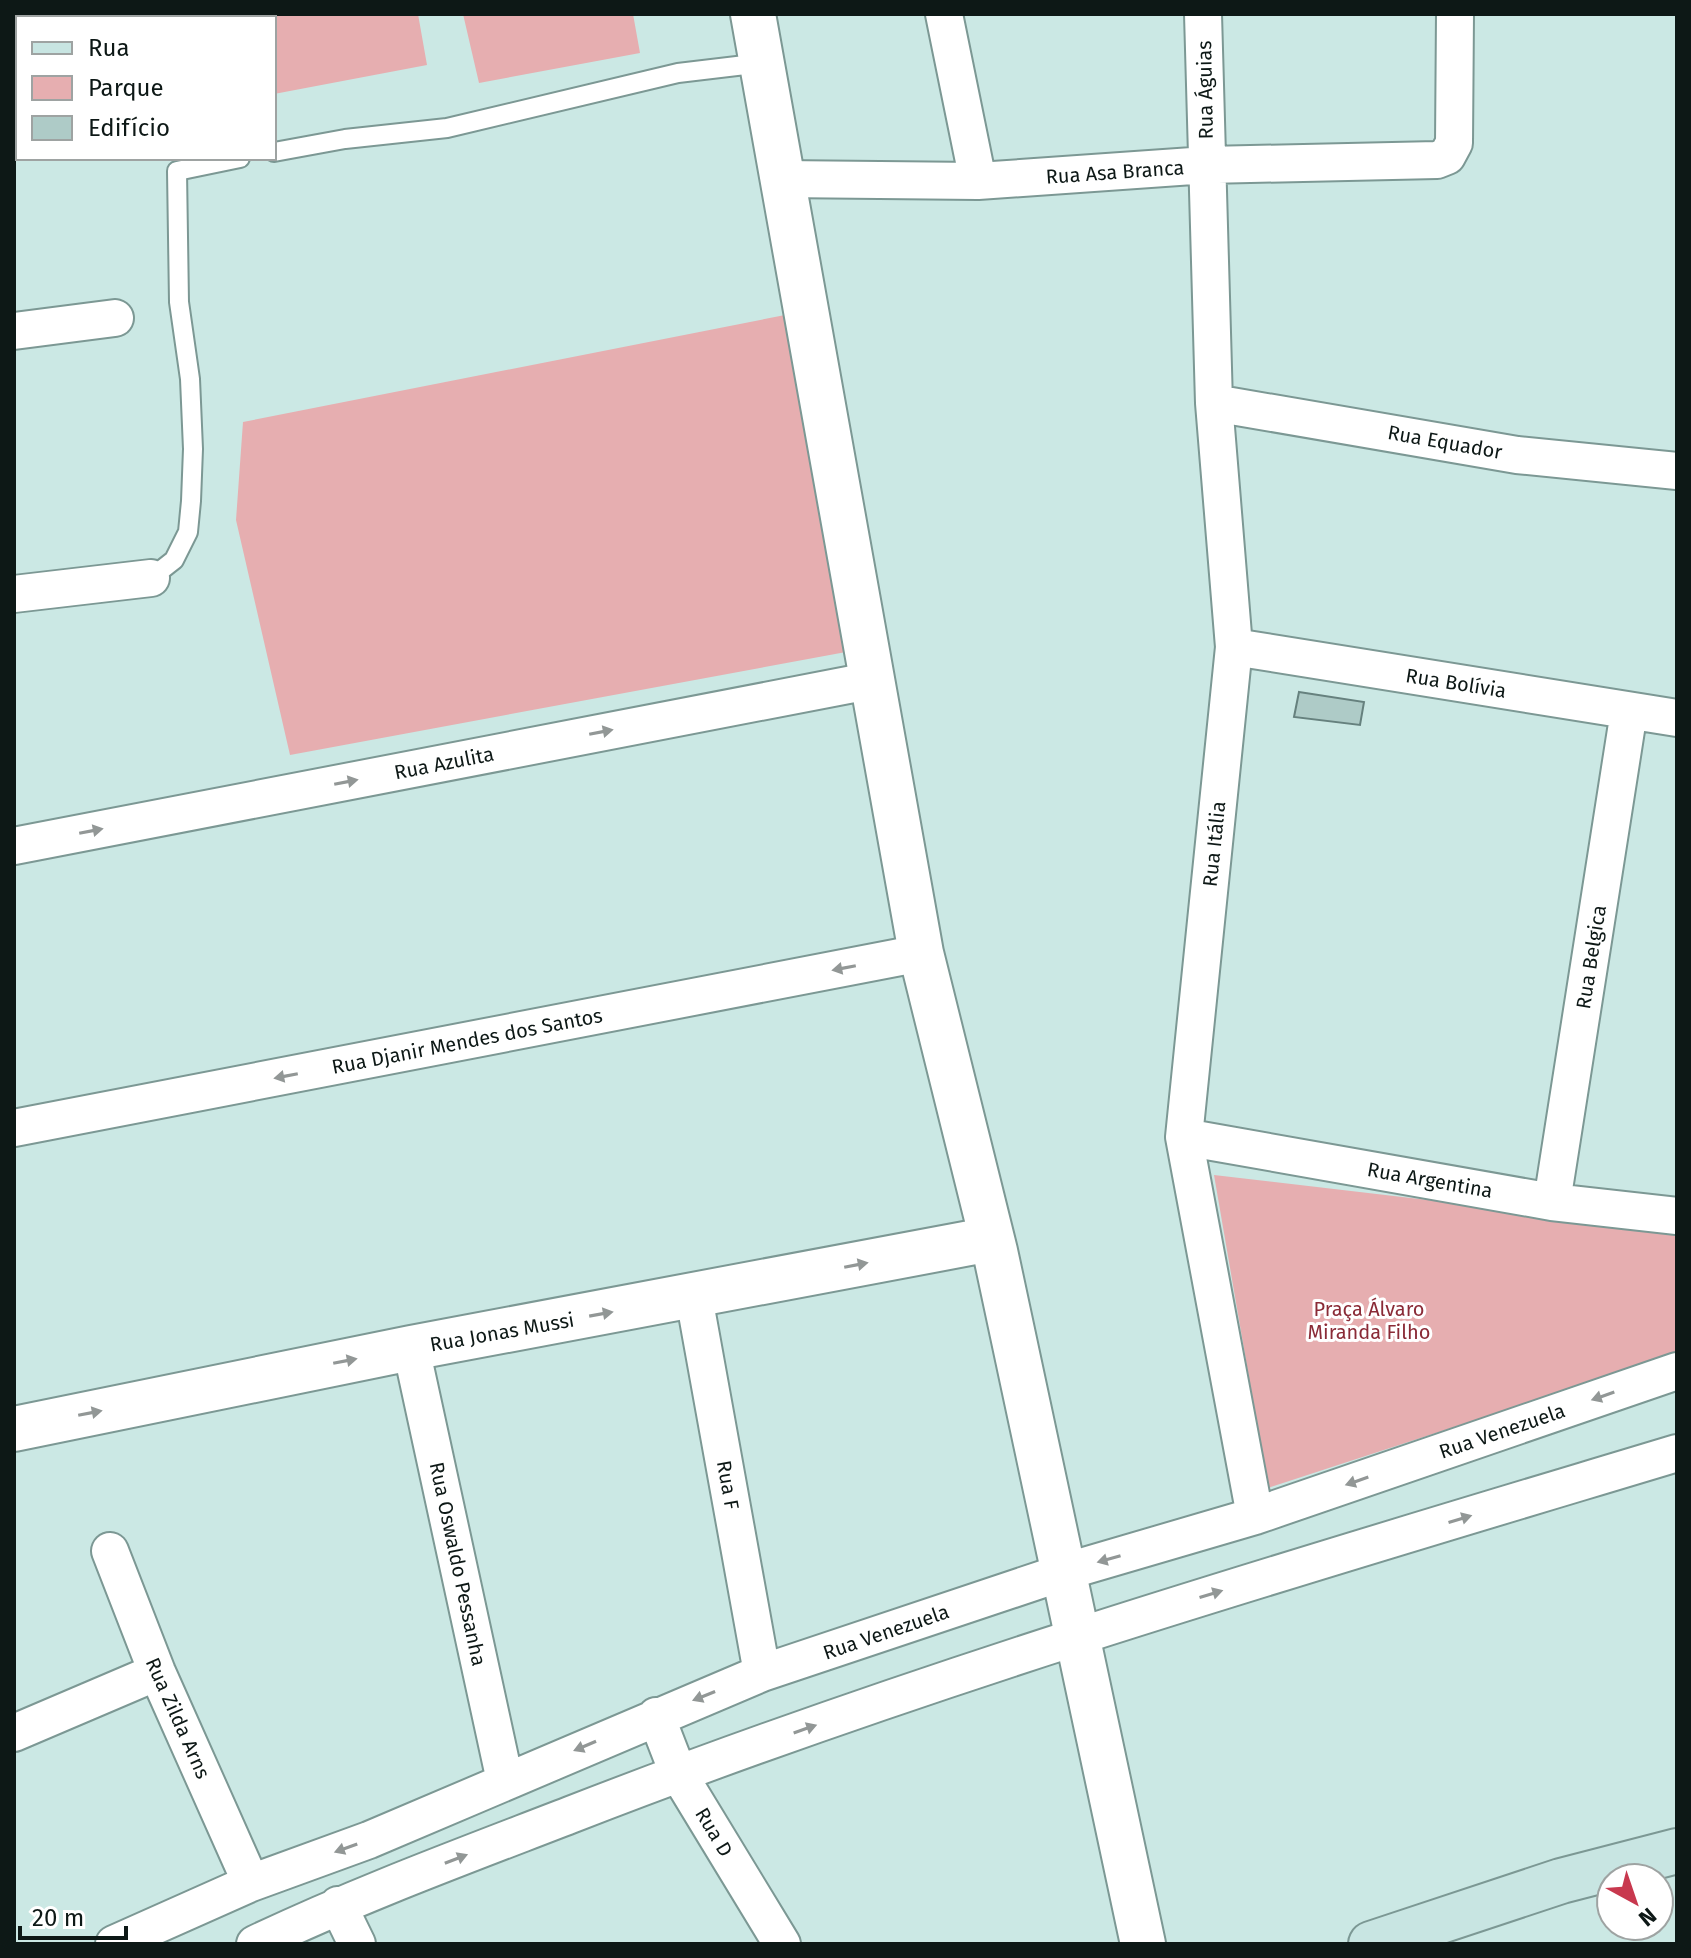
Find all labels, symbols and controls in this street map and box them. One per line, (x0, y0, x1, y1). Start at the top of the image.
legend (16, 16, 276, 160)
text: Rua (88, 34, 130, 62)
street label: Rua Águias (1192, 40, 1218, 140)
text: Parque (88, 74, 164, 102)
text: Edifício (88, 114, 170, 142)
street label: Rua Asa Branca (1045, 155, 1185, 189)
street label: Rua Equador (1386, 420, 1505, 464)
street label: Rua Bolívia (1404, 663, 1508, 703)
one-way arrow (589, 726, 614, 738)
street label: Rua Azulita (392, 742, 496, 784)
one-way arrow (334, 775, 359, 787)
street label: Rua Itália (1198, 800, 1230, 888)
one-way arrow (78, 824, 103, 837)
street label: Rua Belgica (1571, 903, 1611, 1011)
one-way arrow (831, 962, 856, 974)
street label: Rua Djanir Mendes dos Santos (330, 1003, 604, 1079)
one-way arrow (274, 1070, 299, 1082)
street label: Rua Argentina (1365, 1157, 1495, 1203)
one-way arrow (844, 1258, 869, 1271)
park label: Praça Álvaro Miranda Filho (1308, 1297, 1430, 1344)
one-way arrow (589, 1307, 614, 1319)
street label: Rua Jonas Mussi (428, 1308, 576, 1356)
one-way arrow (333, 1354, 358, 1367)
one-way arrow (1591, 1390, 1615, 1403)
street label: Rua Venezuela (1436, 1398, 1568, 1464)
one-way arrow (78, 1406, 103, 1419)
street label: Rua F (712, 1458, 744, 1512)
street label: Rua Oswaldo Pessanha (425, 1460, 491, 1668)
one-way arrow (1345, 1475, 1369, 1487)
one-way arrow (1448, 1512, 1472, 1524)
one-way arrow (1097, 1553, 1121, 1566)
one-way arrow (1199, 1587, 1223, 1600)
street label: Rua Venezuela (820, 1599, 952, 1665)
street label: Rua Zilda Arns (141, 1654, 215, 1782)
one-way arrow (692, 1690, 716, 1703)
one-way arrow (793, 1722, 817, 1735)
one-way arrow (573, 1740, 597, 1753)
street label: Rua D (690, 1803, 738, 1861)
one-way arrow (334, 1842, 358, 1855)
one-way arrow (444, 1852, 468, 1865)
north arrow (1595, 1862, 1675, 1942)
scale bar (20, 1890, 126, 1940)
text: N (1633, 1902, 1662, 1932)
text: 20 m (32, 1904, 84, 1932)

